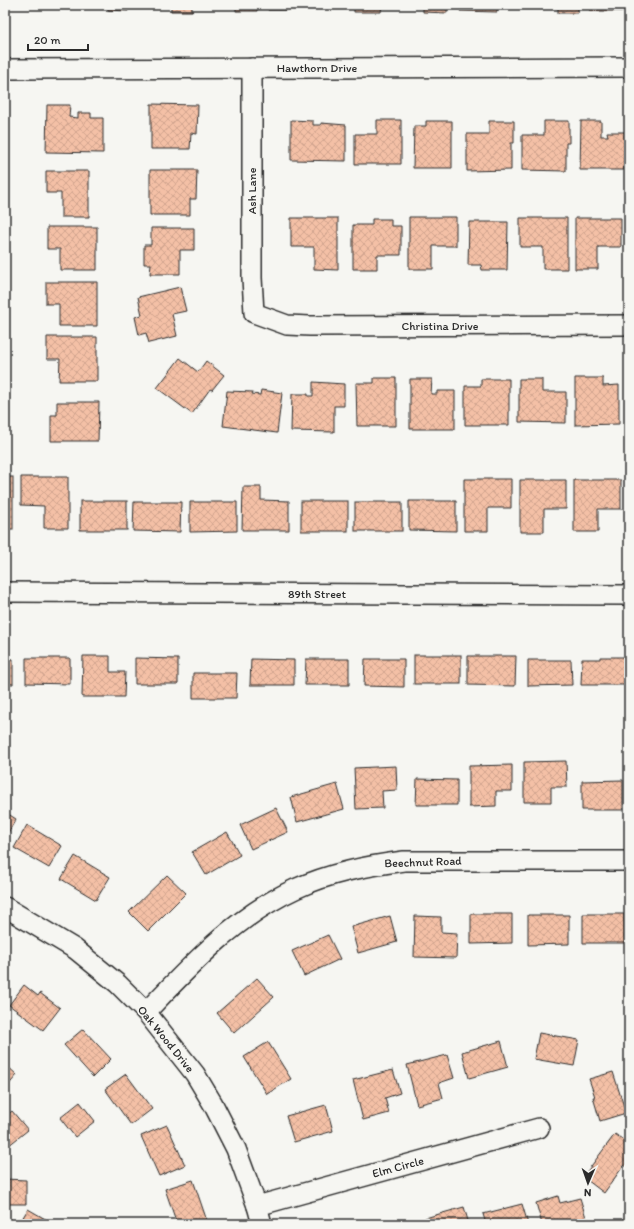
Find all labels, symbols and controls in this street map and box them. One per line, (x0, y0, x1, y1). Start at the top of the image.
scale bar (28, 26, 88, 52)
text: 20 m (34, 33, 61, 47)
street label: Hawthorn Drive (277, 61, 358, 75)
street label: Ash Lane (245, 167, 259, 214)
street label: Christina Drive (401, 319, 479, 333)
street label: 89th Street (288, 587, 347, 601)
street label: Beechnut Road (384, 854, 462, 870)
street label: Oak Wood Drive (135, 1003, 197, 1076)
street label: Elm Circle (371, 1153, 426, 1181)
north arrow (568, 1163, 608, 1203)
text: N (584, 1186, 592, 1199)

